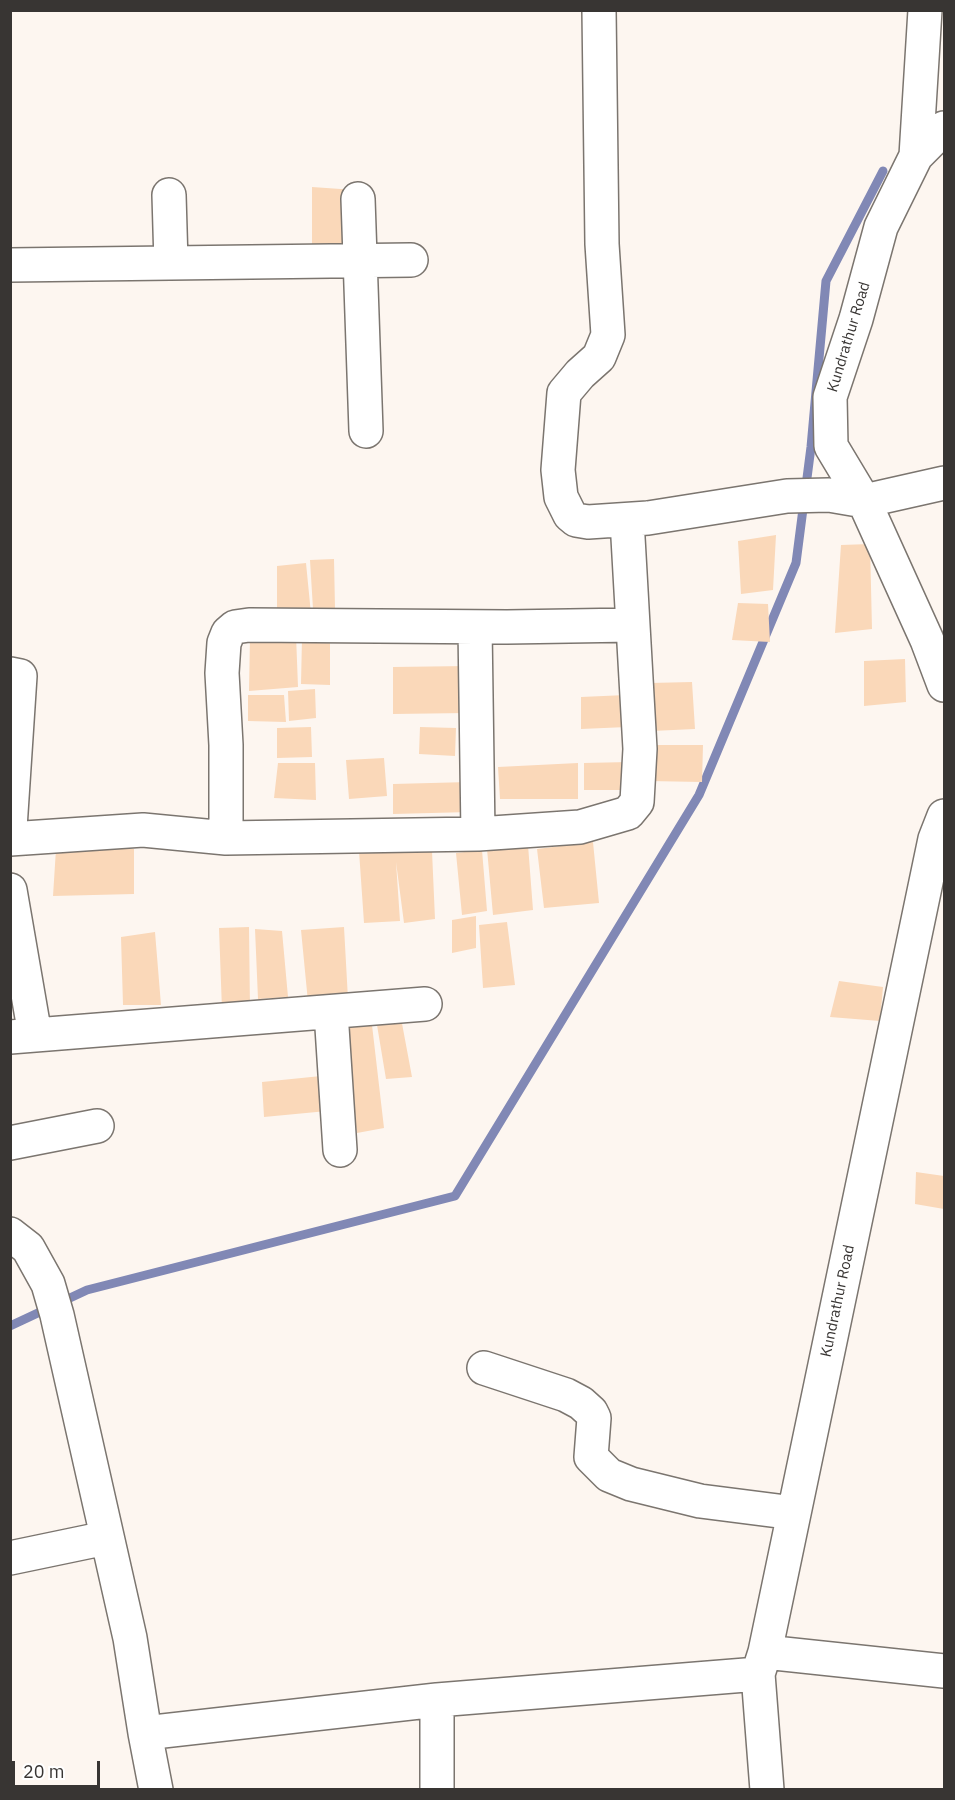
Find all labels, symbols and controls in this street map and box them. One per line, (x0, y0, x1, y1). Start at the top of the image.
street label: Kundrathur Road (824, 280, 874, 394)
street label: Kundrathur Road (817, 1243, 859, 1359)
scale bar (15, 1749, 104, 1787)
text: 20 m (23, 1760, 65, 1783)

